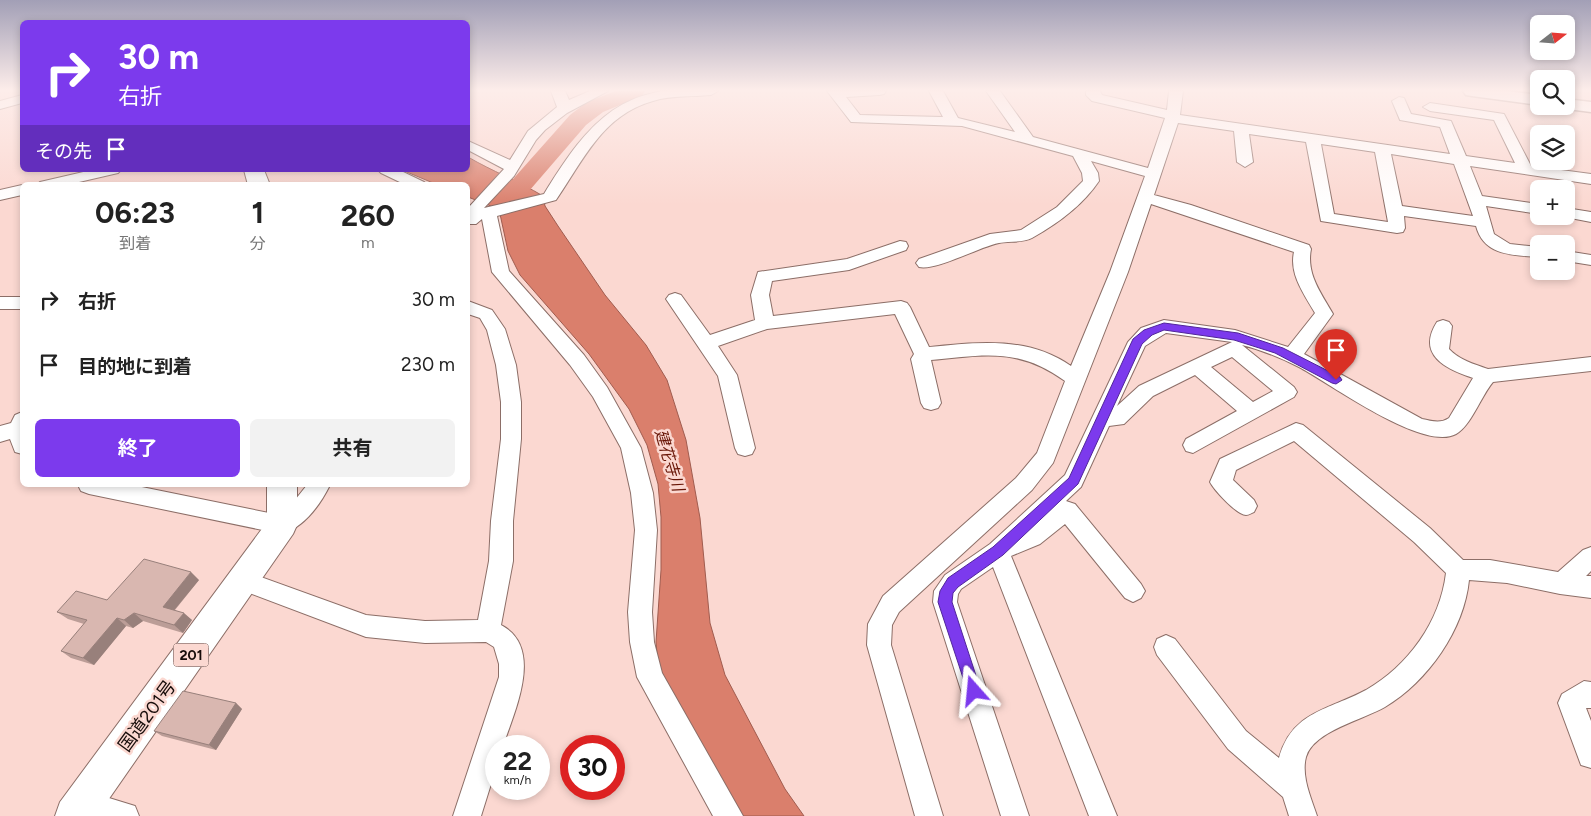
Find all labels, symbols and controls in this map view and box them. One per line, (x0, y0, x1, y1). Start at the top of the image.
north arrow (1530, 15, 1575, 60)
map controls (1530, 15, 1575, 280)
text: 30 m (118, 36, 199, 78)
icon: right (35, 40, 100, 105)
button: search (1530, 70, 1575, 115)
text: 右折 (118, 83, 162, 110)
button: layers (1530, 125, 1575, 170)
icon: arrive (102, 135, 130, 163)
text: その先 (35, 140, 92, 163)
button: + (1530, 180, 1575, 225)
text: 06:23 (95, 194, 175, 231)
text: 1 (252, 194, 264, 231)
text: 260 (341, 197, 395, 234)
text: m (361, 233, 375, 252)
text: 到着 (119, 234, 151, 253)
text: 分 (250, 234, 266, 253)
button: − (1530, 235, 1575, 280)
icon: right (35, 286, 63, 314)
text: 30 m (412, 288, 455, 311)
text: 右折 (78, 290, 116, 313)
pin (1315, 329, 1357, 380)
icon: arrive (1322, 336, 1350, 364)
icon: arrive (35, 351, 63, 379)
text: 230 m (401, 353, 455, 376)
text: 目的地に到着 (78, 355, 192, 378)
button: 終了 (35, 419, 240, 477)
button: 共有 (250, 419, 455, 477)
water label: 建花寺川 (651, 427, 689, 495)
road number: 201 (174, 644, 208, 666)
position arrow (947, 664, 999, 716)
street label: 国道201号 (114, 676, 180, 756)
speed limit sign: 30 (560, 735, 625, 800)
text: 22 (503, 746, 532, 776)
text: km/h (504, 773, 531, 787)

